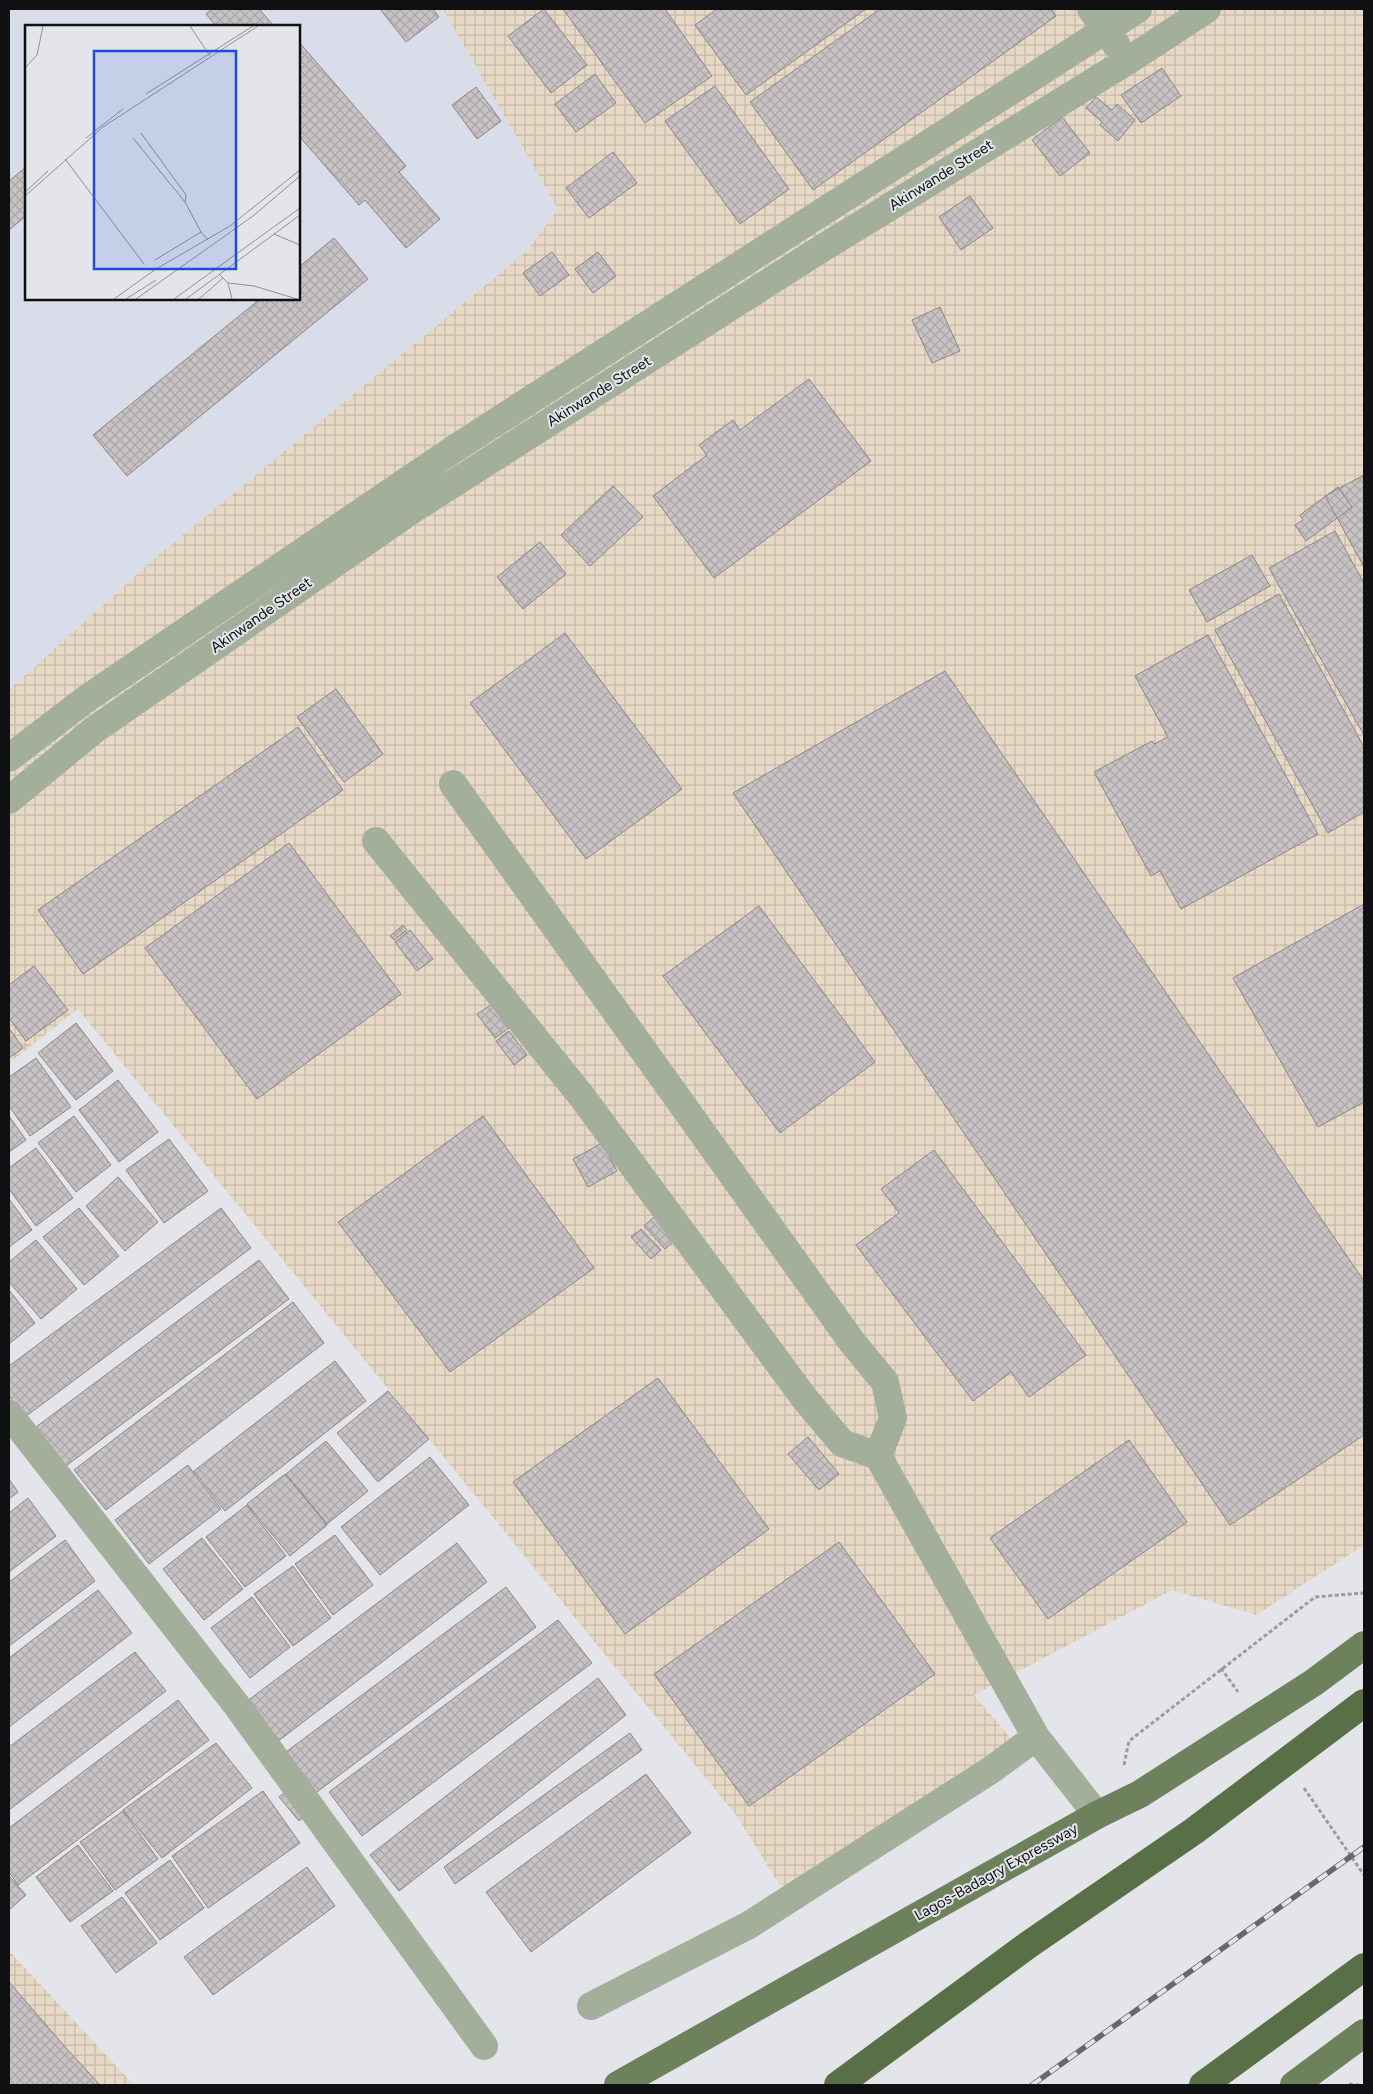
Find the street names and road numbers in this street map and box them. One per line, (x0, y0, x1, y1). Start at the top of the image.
street label: Akinwande Street (886, 136, 997, 214)
street label: Akinwande Street (544, 352, 655, 430)
street label: Akinwande Street (207, 573, 315, 657)
street label: Lagos-Badagry Expressway (911, 1819, 1081, 1924)

